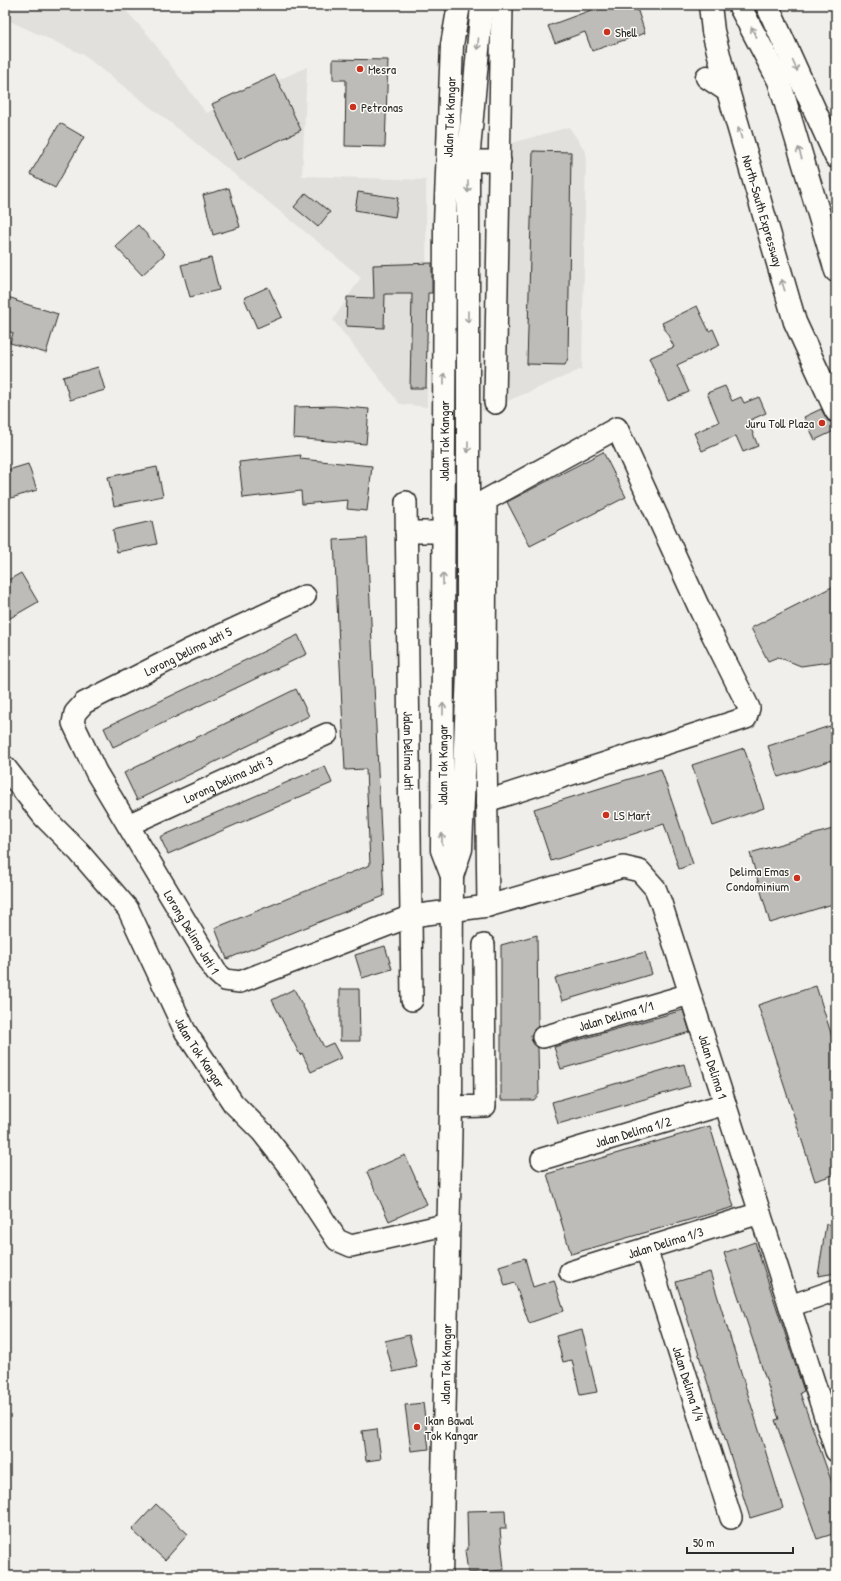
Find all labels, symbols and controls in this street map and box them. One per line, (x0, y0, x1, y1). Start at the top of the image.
place label: Shell (615, 23, 638, 41)
one-way arrow (750, 26, 757, 38)
marker: Shell (602, 27, 612, 37)
one-way arrow (475, 37, 482, 50)
one-way arrow (792, 59, 799, 71)
place label: Mesra (368, 60, 396, 78)
marker: Mesra (355, 64, 365, 74)
street label: Jalan Tok Kangar (439, 76, 460, 158)
place label: Petronas (361, 98, 403, 116)
marker: Petronas (348, 102, 358, 112)
one-way arrow (736, 126, 743, 139)
one-way arrow (796, 147, 804, 160)
street label: North–South Expressway (738, 153, 788, 270)
one-way arrow (464, 180, 472, 193)
one-way arrow (779, 278, 786, 291)
one-way arrow (464, 310, 472, 323)
one-way arrow (440, 373, 448, 386)
street label: Jalan Tok Kangar (435, 400, 453, 481)
place label: Juru Toll Plaza (745, 414, 814, 432)
marker: Juru Toll Plaza (817, 418, 827, 428)
one-way arrow (464, 440, 472, 453)
one-way arrow (439, 573, 447, 586)
street label: Lorong Delima Jati 5 (141, 622, 235, 680)
one-way arrow (439, 703, 447, 716)
street label: Jalan Delima Jati (400, 711, 418, 791)
street label: Jalan Tok Kangar (433, 724, 452, 805)
street label: Lorong Delima Jati 3 (181, 751, 276, 807)
place label: LS Mart (614, 806, 651, 824)
marker: LS Mart (601, 810, 611, 820)
one-way arrow (438, 833, 446, 846)
place label: Delima Emas Condominium (726, 862, 789, 895)
marker: Delima Emas Condominium (792, 873, 802, 883)
street label: Lorong Delima Jati 1 (160, 887, 224, 978)
street label: Jalan Delima 1/1 (576, 996, 656, 1035)
street label: Jalan Tok Kangar (171, 1014, 229, 1091)
street label: Jalan Delima 1 (694, 1032, 732, 1101)
street label: Jalan Delima 1/2 (593, 1112, 673, 1152)
street label: Jalan Delima 1/3 (626, 1222, 706, 1263)
street label: Jalan Tok Kangar (436, 1323, 455, 1405)
street label: Jalan Delima 1/4 (668, 1344, 709, 1423)
place label: Ikan Bawal Tok Kangar (425, 1411, 478, 1444)
marker: Ikan Bawal Tok Kangar (412, 1422, 422, 1432)
scale bar (687, 1529, 793, 1555)
text: 50 m (693, 1534, 714, 1551)

